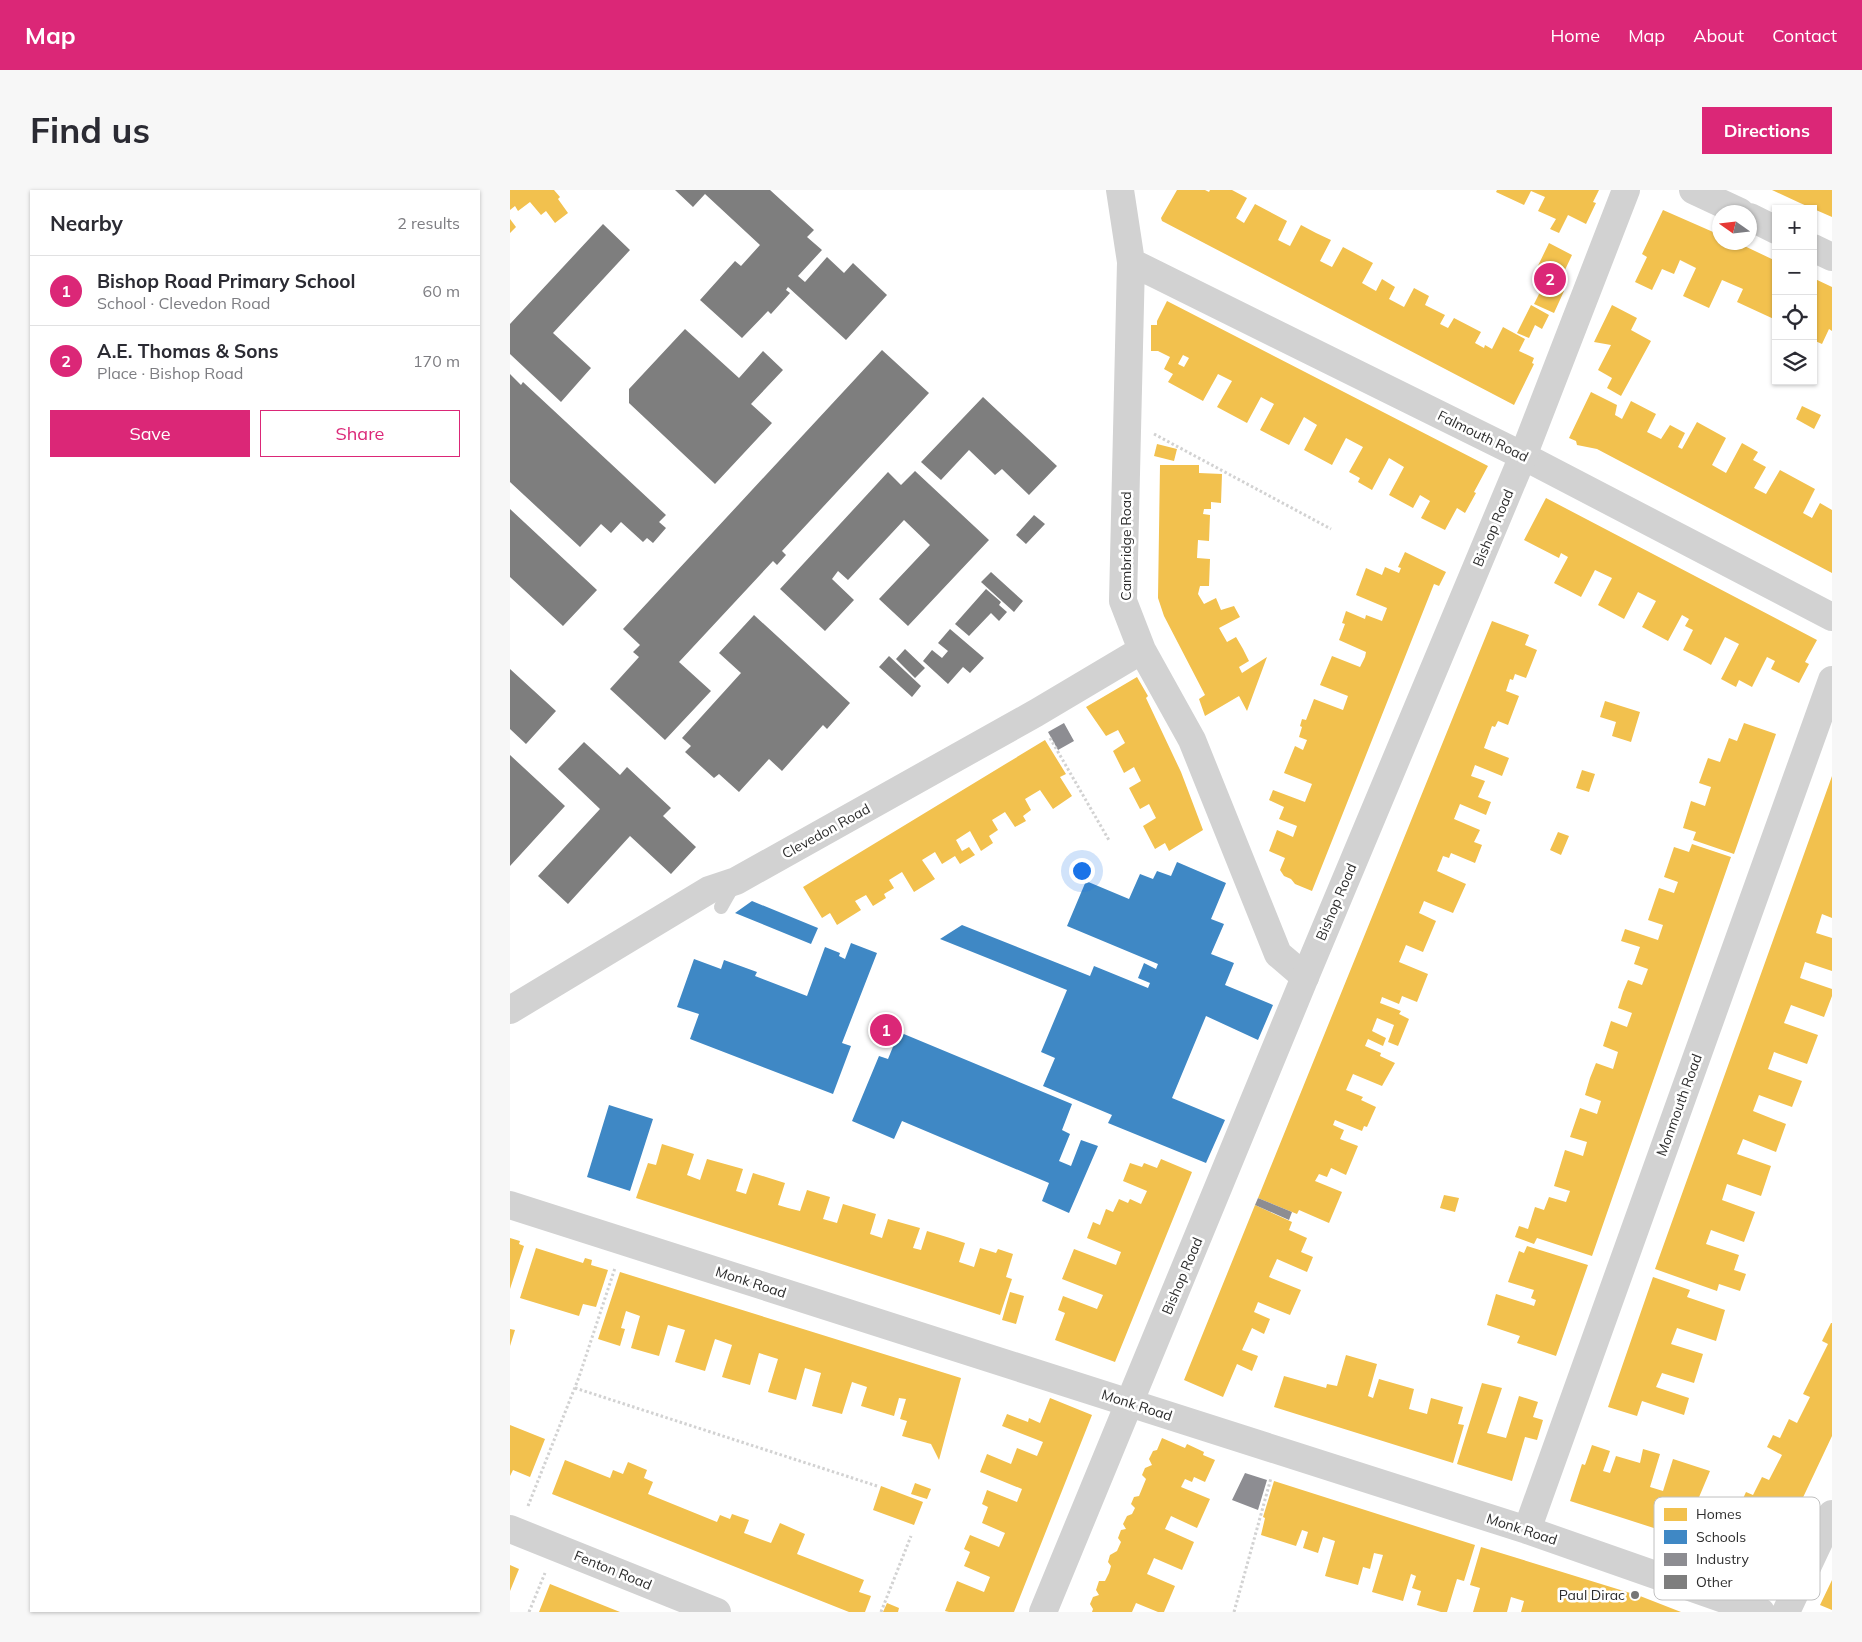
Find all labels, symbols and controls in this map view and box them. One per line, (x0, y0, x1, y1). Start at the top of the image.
text: Map (25, 20, 76, 50)
text: Home (1550, 24, 1600, 47)
text: Map (1628, 24, 1665, 47)
text: About (1693, 24, 1744, 47)
text: Contact (1772, 24, 1837, 47)
button: Directions (1702, 107, 1832, 154)
text: Find us (30, 108, 150, 152)
north arrow (1712, 205, 1757, 250)
map controls (1772, 205, 1817, 385)
button: + (1772, 205, 1817, 250)
text: Nearby (50, 210, 123, 236)
text: 2 results (397, 213, 460, 233)
button: − (1772, 250, 1817, 295)
pin: 2 (1534, 260, 1566, 298)
text: Bishop Road Primary School (97, 269, 355, 293)
text: 1 (61, 281, 71, 301)
text: 60 m (423, 281, 460, 301)
text: School · Clevedon Road (97, 293, 270, 313)
button: locate (1772, 295, 1817, 340)
text: A.E. Thomas & Sons (97, 339, 279, 363)
button: layers (1772, 340, 1817, 385)
text: 2 (61, 351, 71, 371)
text: 170 m (413, 351, 460, 371)
text: Place · Bishop Road (97, 363, 243, 383)
street label: Falmouth Road (1435, 406, 1531, 466)
button: Save (50, 410, 250, 457)
button: Share (260, 410, 460, 457)
street label: Bishop Road (1469, 487, 1517, 569)
street label: Cambridge Road (1117, 491, 1135, 601)
street label: Clevedon Road (779, 799, 873, 863)
your location (1069, 858, 1095, 884)
street label: Bishop Road (1312, 861, 1360, 943)
pin: 1 (870, 1011, 902, 1049)
street label: Monmouth Road (1652, 1051, 1706, 1159)
street label: Bishop Road (1158, 1235, 1206, 1317)
street label: Monk Road (713, 1262, 789, 1302)
street label: Monk Road (1099, 1385, 1175, 1425)
legend (1654, 1497, 1820, 1600)
text: Homes (1696, 1505, 1742, 1523)
street label: Monk Road (1484, 1509, 1560, 1549)
text: Schools (1696, 1528, 1746, 1546)
street label: Fenton Road (571, 1546, 655, 1594)
text: Industry (1696, 1550, 1750, 1568)
text: Other (1696, 1573, 1734, 1591)
place label: Paul Dirac (1559, 1586, 1625, 1604)
marker: Paul Dirac (1629, 1589, 1641, 1601)

